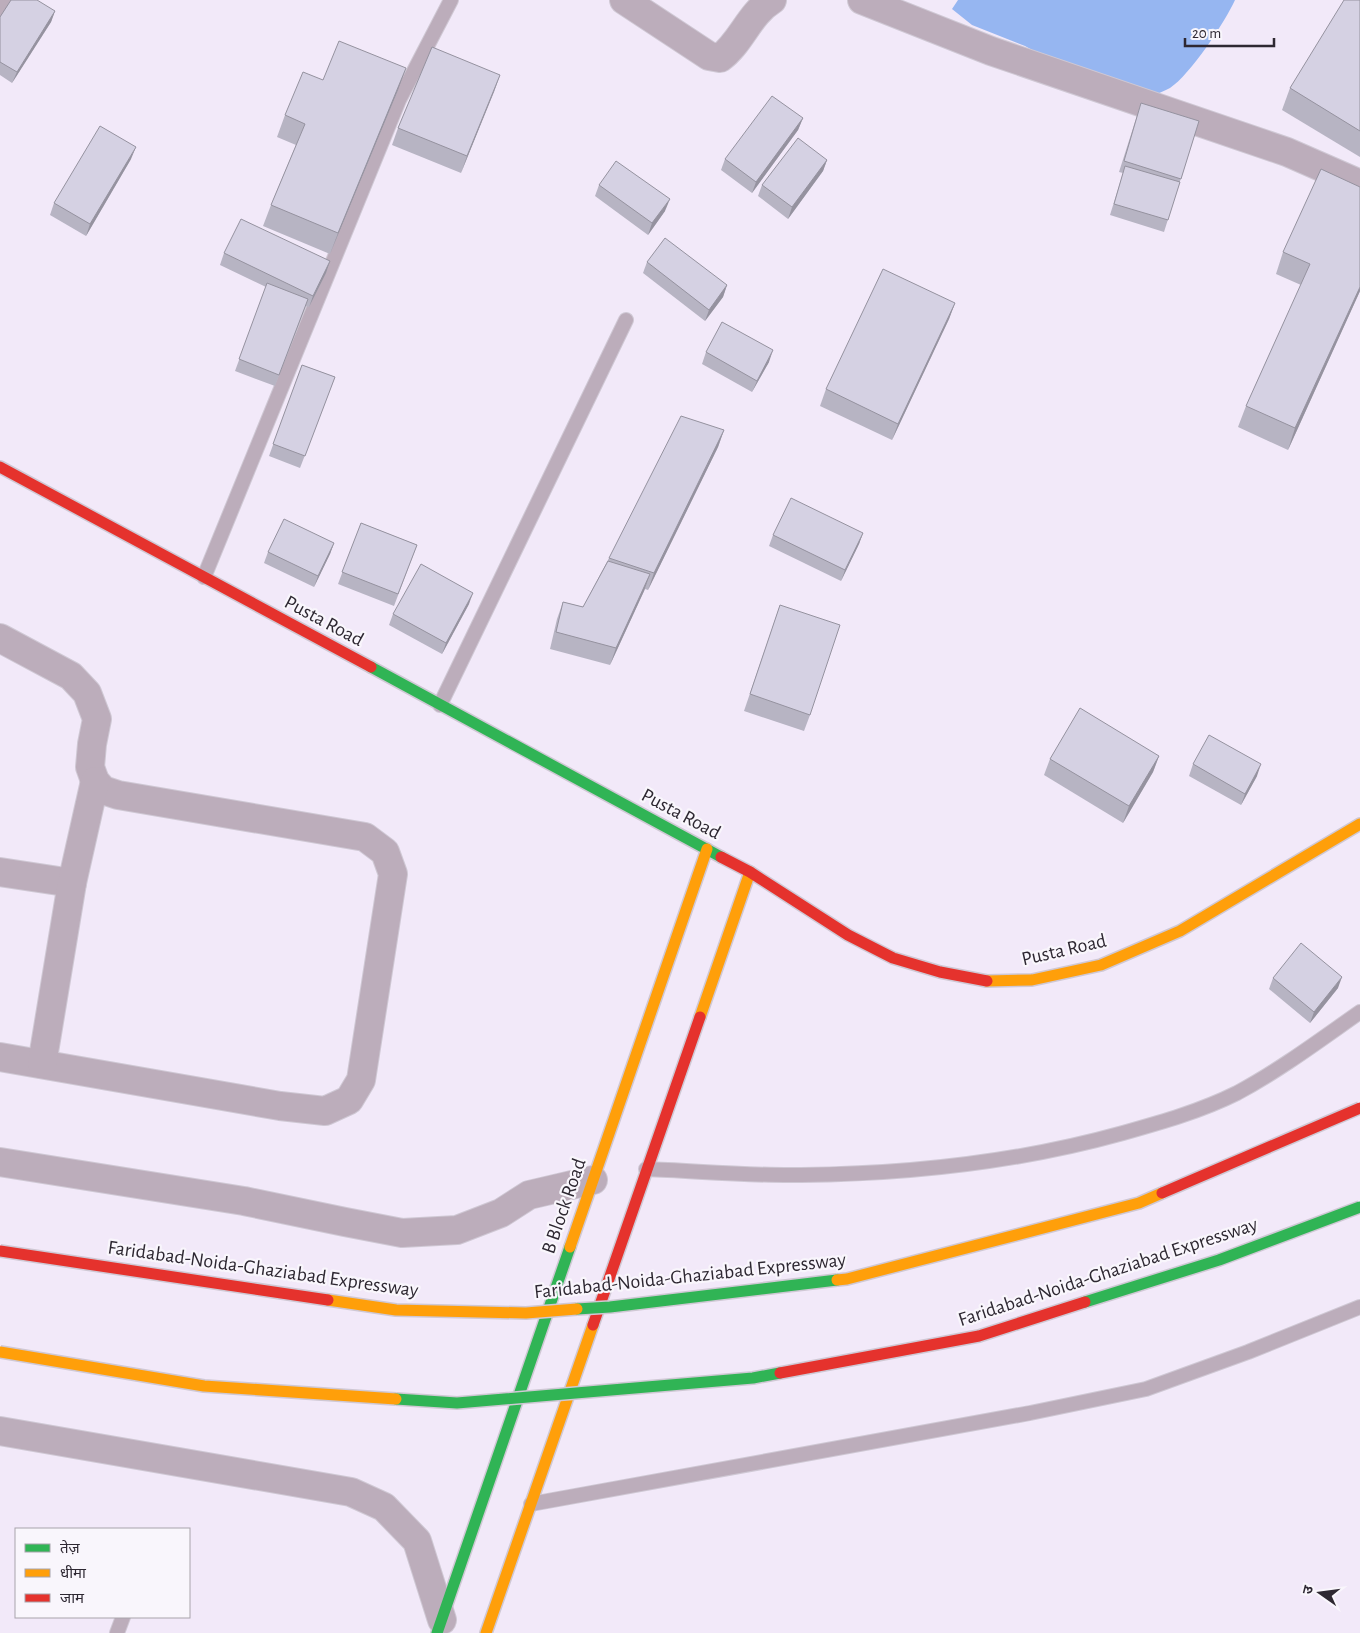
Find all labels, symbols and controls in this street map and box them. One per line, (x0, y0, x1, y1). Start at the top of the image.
scale bar (1185, 15, 1274, 47)
text: 20 m (1192, 26, 1221, 41)
street label: Pusta Road (281, 592, 367, 650)
street label: Pusta Road (638, 785, 724, 843)
street label: Pusta Road (1020, 931, 1108, 969)
street label: B Block Road (538, 1156, 590, 1256)
street label: Faridabad-Noida-Ghaziabad Expressway (956, 1214, 1261, 1330)
street label: Faridabad-Noida-Ghaziabad Expressway (106, 1237, 420, 1301)
street label: Faridabad-Noida-Ghaziabad Expressway (533, 1250, 847, 1302)
legend (15, 1528, 190, 1618)
text: तेज़ (60, 1539, 81, 1556)
text: धीमा (60, 1565, 87, 1581)
north arrow (1295, 1568, 1345, 1618)
text: उ (1301, 1584, 1316, 1596)
text: जाम (60, 1591, 85, 1606)

